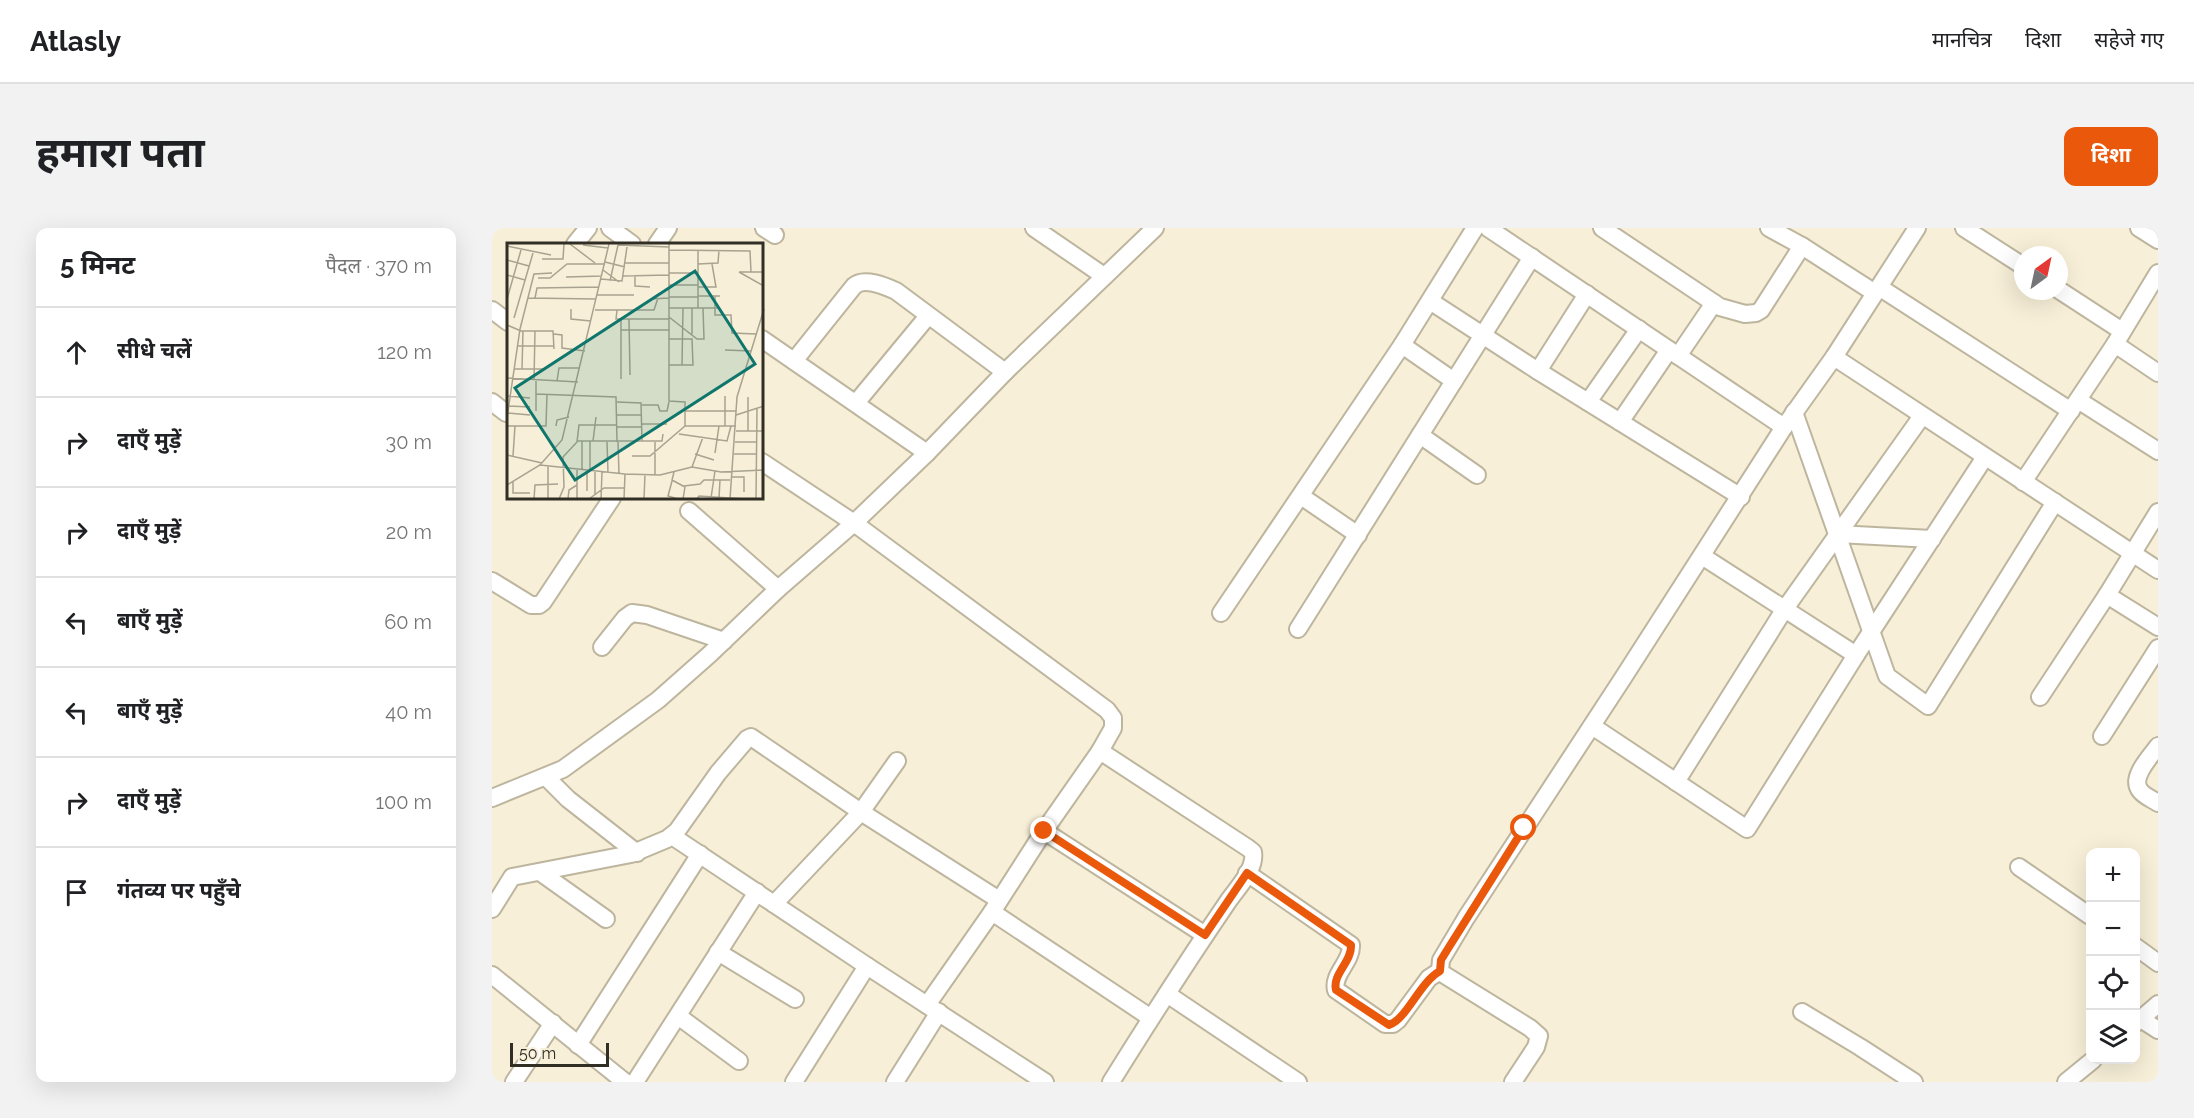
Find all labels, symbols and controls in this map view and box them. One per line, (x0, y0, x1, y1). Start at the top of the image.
text: Atlasly (30, 25, 121, 58)
text: मानचित्र (1932, 27, 1992, 52)
text: दिशा (2025, 27, 2061, 52)
text: सहेजे गए (2094, 27, 2164, 52)
button: दिशा (2064, 127, 2158, 186)
text: हमारा पता (36, 128, 205, 177)
inset map (507, 243, 764, 500)
north arrow (2014, 246, 2068, 300)
text: 5 मिनट (60, 250, 135, 280)
text: पैदल · 370 m (326, 254, 432, 278)
icon: ahead (60, 336, 93, 369)
text: सीधे चलें (117, 337, 192, 363)
text: 120 m (377, 340, 432, 364)
icon: right (60, 426, 93, 459)
text: दाएँ मुड़ें (117, 427, 181, 453)
text: 30 m (386, 430, 432, 454)
icon: right (60, 516, 93, 549)
text: दाएँ मुड़ें (117, 517, 181, 543)
text: 20 m (386, 520, 432, 544)
icon: left (60, 606, 93, 639)
text: बाएँ मुड़ें (117, 607, 183, 633)
text: 60 m (384, 610, 432, 634)
icon: left (60, 696, 93, 729)
text: बाएँ मुड़ें (117, 697, 183, 723)
text: 40 m (385, 700, 432, 724)
icon: right (60, 786, 93, 819)
text: दाएँ मुड़ें (117, 787, 181, 813)
text: 100 m (375, 790, 432, 814)
route start (1510, 814, 1536, 840)
route end (1030, 817, 1056, 843)
map controls (2086, 848, 2140, 1064)
button: + (2086, 848, 2140, 902)
icon: arrive (60, 876, 93, 909)
text: गंतव्य पर पहुँचे (117, 877, 241, 903)
button: − (2086, 902, 2140, 956)
button: locate (2086, 956, 2140, 1010)
button: layers (2086, 1010, 2140, 1064)
scale bar (510, 1040, 609, 1068)
text: 50 m (519, 1044, 556, 1063)

